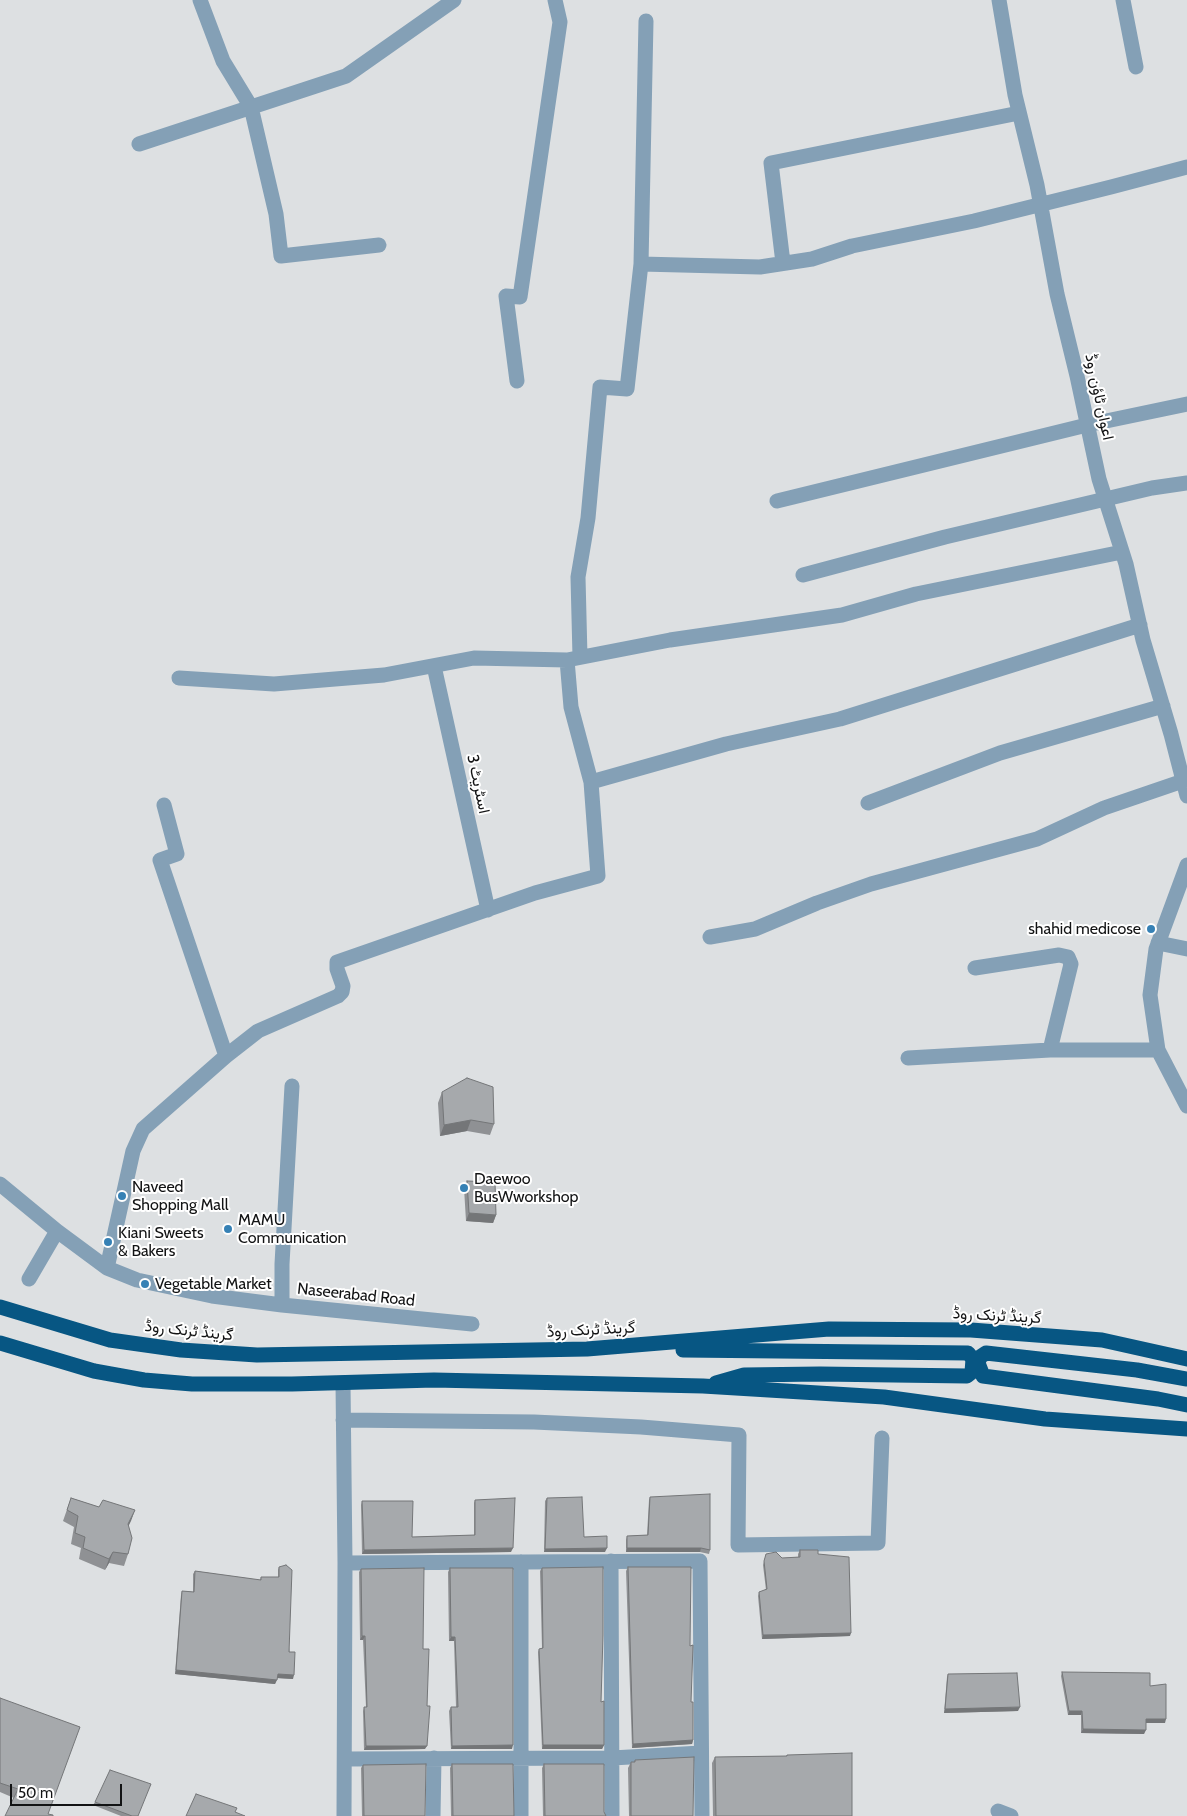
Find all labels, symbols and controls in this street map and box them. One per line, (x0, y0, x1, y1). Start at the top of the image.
street label: اعوان ٹاؤن روڈ (1080, 352, 1118, 442)
street label: اسٹریٹ 3 (462, 753, 494, 815)
place label: shahid medicose (1028, 919, 1141, 939)
marker: shahid medicose (1145, 923, 1157, 935)
place label: Daewoo BusWworkshop (474, 1169, 579, 1207)
place label: Naveed Shopping Mall (132, 1177, 229, 1215)
marker: Daewoo BusWworkshop (458, 1182, 470, 1194)
marker: Naveed Shopping Mall (116, 1190, 128, 1202)
place label: MAMU Communication (238, 1210, 347, 1248)
place label: Kiani Sweets & Bakers (118, 1223, 204, 1261)
marker: MAMU Communication (222, 1223, 234, 1235)
marker: Kiani Sweets & Bakers (102, 1236, 114, 1248)
place label: Vegetable Market (155, 1274, 272, 1294)
marker: Vegetable Market (139, 1278, 151, 1290)
street label: Naseerabad Road (296, 1279, 416, 1311)
street label: گرینڈ ٹرنک روڈ (952, 1304, 1042, 1328)
street label: گرینڈ ٹرنک روڈ (144, 1317, 234, 1345)
street label: گرینڈ ٹرنک روڈ (546, 1318, 636, 1342)
scale bar (12, 1774, 125, 1806)
text: 50 m (18, 1784, 53, 1802)

